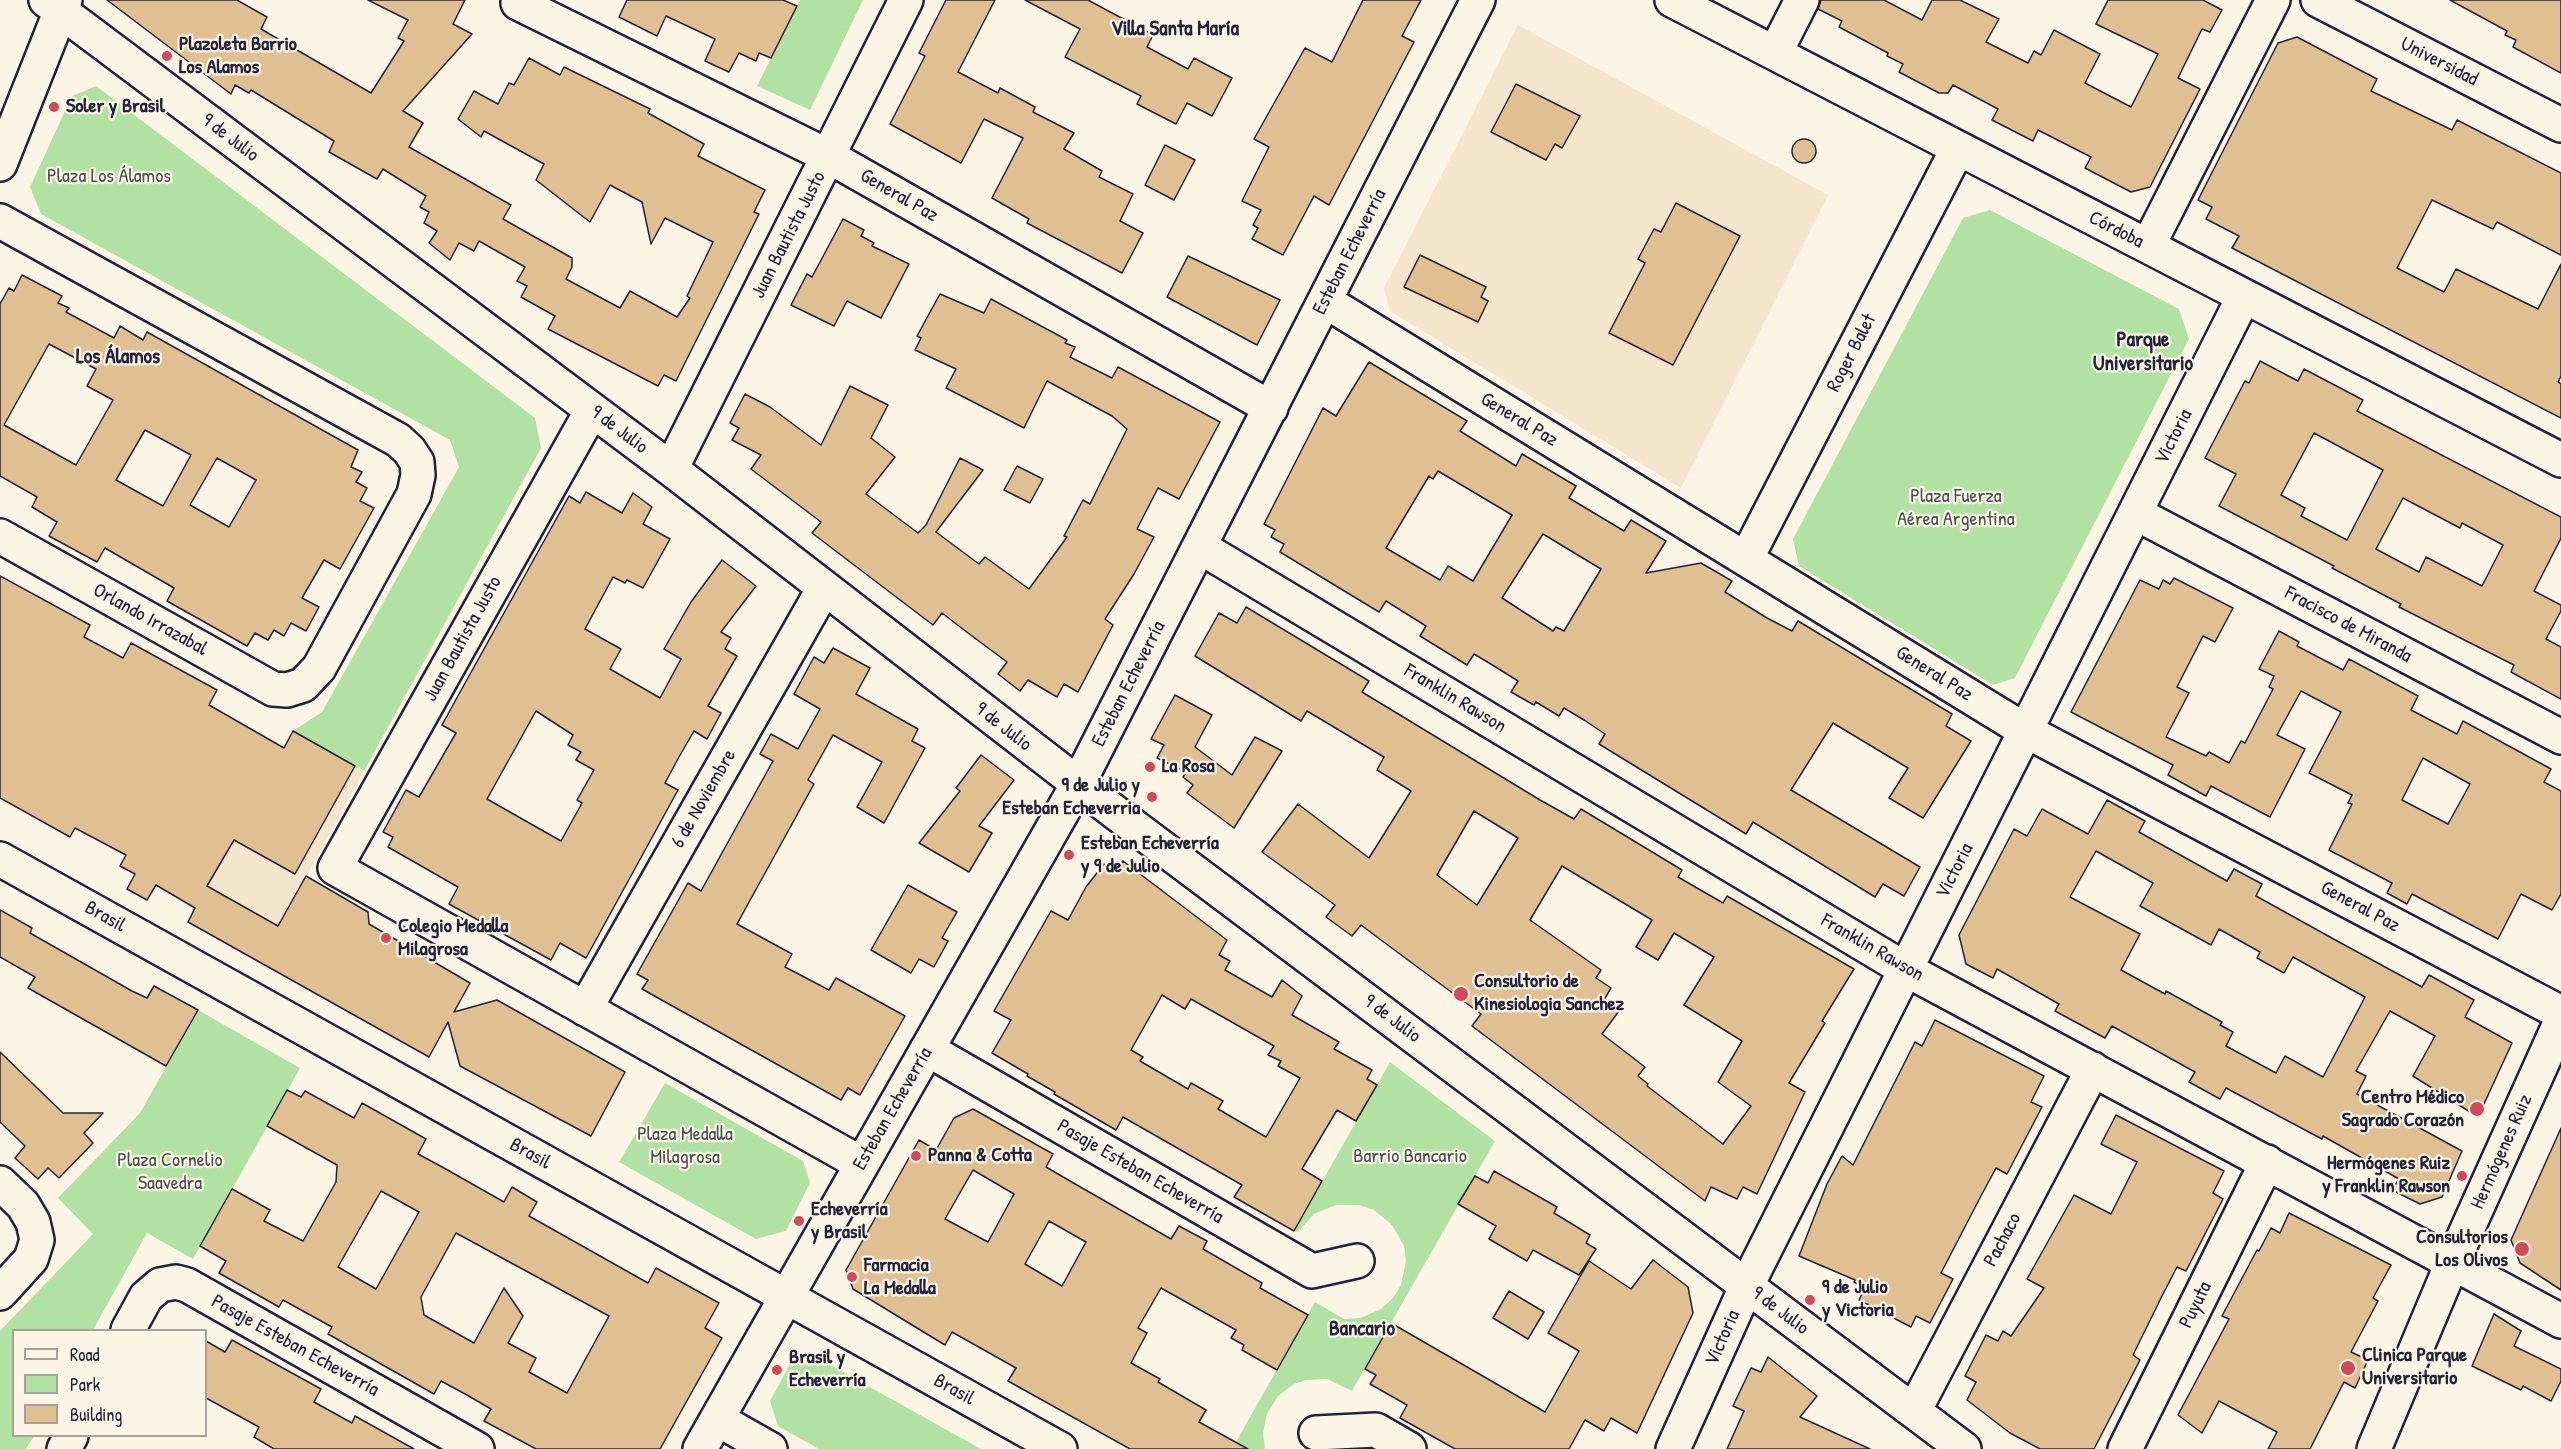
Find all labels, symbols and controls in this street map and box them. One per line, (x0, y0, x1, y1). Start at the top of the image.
district label: Villa Santa María (1111, 16, 1239, 42)
street label: Universidad (2396, 32, 2482, 92)
place label: Plazoleta Barrio Los Alamos (179, 33, 297, 80)
marker: Plazoleta Barrio Los Alamos (160, 49, 174, 63)
place label: Soler y Brasil (66, 95, 165, 119)
marker: Soler y Brasil (47, 100, 61, 114)
street label: 9 de Julio (197, 109, 263, 167)
street label: General Paz (856, 164, 942, 228)
park label: Plaza Los Álamos (47, 165, 171, 189)
street label: Juan Bautista Justo (747, 168, 831, 302)
street label: Esteban Echeverría (1308, 185, 1392, 319)
street label: Córdoba (2084, 206, 2148, 254)
street label: Roger Balet (1822, 310, 1882, 396)
district label: Parque Universitario (2093, 327, 2193, 377)
district label: Los Álamos (76, 344, 160, 370)
street label: General Paz (1476, 388, 1562, 452)
street label: 9 de Julio (586, 401, 652, 459)
street label: Victoria (2150, 406, 2198, 468)
park label: Plaza Fuerza Aérea Argentina (1897, 485, 2015, 532)
street label: Juan Bautista Justo (419, 572, 507, 706)
street label: Orlando Irrazabal (89, 579, 211, 661)
street label: Fracisco de Miranda (2280, 581, 2416, 669)
street label: Esteban Echeverría (1087, 617, 1171, 751)
street label: General Paz (1891, 641, 1977, 707)
street label: Franklin Rawson (1400, 659, 1510, 739)
street label: 9 de Julio (970, 697, 1036, 757)
street label: 6 de Noviembre (666, 746, 742, 852)
place label: La Rosa (1162, 755, 1215, 779)
marker: La Rosa (1143, 760, 1157, 774)
place label: 9 de Julio y Esteban Echeverria (1002, 774, 1140, 821)
marker: 9 de Julio y Esteban Echeverria (1145, 790, 1159, 804)
place label: Esteban Echeverría y 9 de Julio (1081, 832, 1219, 879)
street label: Victoria (1931, 840, 1979, 902)
marker: Esteban Echeverría y 9 de Julio (1062, 848, 1076, 862)
street label: General Paz (2316, 876, 2404, 938)
street label: Brasil (80, 896, 130, 938)
street label: Franklin Rawson (1816, 909, 1928, 987)
place label: Colegio Medalla Milagrosa (398, 915, 508, 962)
marker: Colegio Medalla Milagrosa (379, 931, 393, 945)
place label: Consultorio de Kinesiologia Sanchez (1474, 970, 1624, 1017)
marker: Consultorio de Kinesiologia Sanchez (1452, 985, 1470, 1003)
street label: 9 de Julio (1359, 990, 1425, 1048)
street label: Esteban Echeverría (848, 1043, 938, 1175)
place label: Centro Médico Sagrado Corazón (2342, 1086, 2464, 1133)
street label: Hermógenes Ruiz (2466, 1091, 2538, 1213)
marker: Centro Médico Sagrado Corazón (2468, 1100, 2486, 1118)
street label: Pasaje Esteban Echeverría (1053, 1115, 1227, 1229)
park label: Plaza Medalla Milagrosa (637, 1123, 733, 1170)
street label: Brasil (505, 1133, 555, 1175)
place label: Panna & Cotta (928, 1144, 1032, 1168)
park label: Barrio Bancario (1353, 1145, 1467, 1169)
park label: Plaza Cornelio Saavedra (117, 1149, 223, 1196)
marker: Panna & Cotta (909, 1149, 923, 1163)
place label: Hermógenes Ruiz y Franklin Rawson (2322, 1152, 2450, 1199)
marker: Hermógenes Ruiz y Franklin Rawson (2455, 1169, 2469, 1183)
place label: Echeverría y Brasil (811, 1198, 888, 1245)
street label: Pachaco (1979, 1209, 2027, 1271)
marker: Echeverría y Brasil (792, 1214, 806, 1228)
place label: Consultorios Los Olivos (2416, 1226, 2508, 1273)
marker: Consultorios Los Olivos (2513, 1240, 2531, 1258)
place label: Farmacia La Medalla (864, 1254, 936, 1301)
marker: Farmacia La Medalla (845, 1270, 859, 1284)
place label: 9 de Julio y Victoria (1822, 1276, 1893, 1323)
street label: Puyuta (2175, 1278, 2217, 1332)
street label: 9 de Julio (1747, 1282, 1813, 1340)
street label: Pasaje Esteban Echeverría (207, 1290, 383, 1402)
marker: 9 de Julio y Victoria (1803, 1293, 1817, 1307)
street label: Victoria (1700, 1306, 1746, 1370)
district label: Bancario (1329, 1316, 1395, 1342)
legend (12, 1329, 207, 1437)
text: Road (70, 1342, 100, 1367)
place label: Clinica Parque Universitario (2362, 1344, 2467, 1391)
place label: Brasil y Echeverría (789, 1346, 866, 1393)
marker: Clinica Parque Universitario (2339, 1359, 2357, 1377)
marker: Brasil y Echeverría (770, 1363, 784, 1377)
street label: Brasil (929, 1369, 979, 1411)
text: Park (70, 1372, 100, 1397)
text: Building (70, 1402, 122, 1427)

